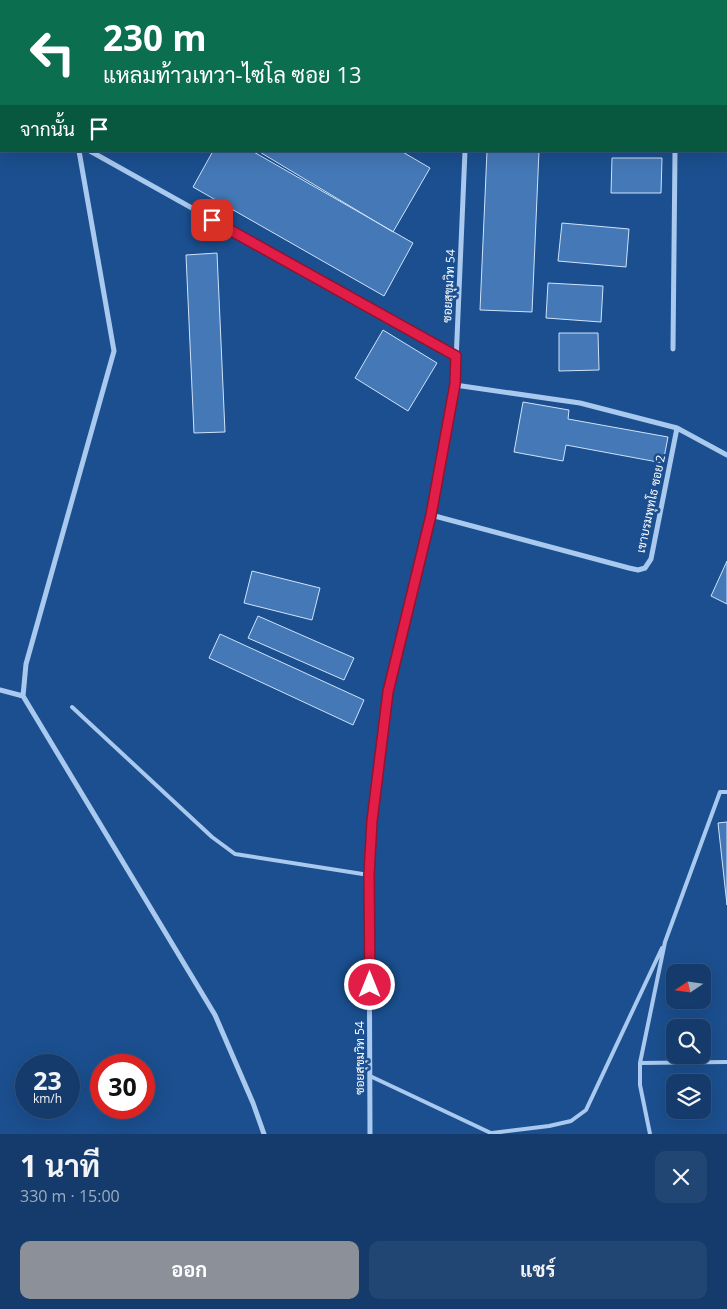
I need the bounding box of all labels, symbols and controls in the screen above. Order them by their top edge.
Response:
text: 230 m [103,14,207,61]
icon: left [20,20,85,85]
text: แหลมท้าวเทวา-ไซโล ซอย 13 [103,59,362,89]
icon: arrive [85,115,113,143]
text: จากนั้น [20,116,75,142]
pin [191,199,233,241]
icon: arrive [198,206,226,234]
street label: ซอยสุขุมวิท 54 [438,249,460,323]
street label: เขาบรมพุทโธ ซอย 2 [632,453,670,555]
position arrow [343,958,395,1010]
north arrow [666,964,711,1009]
map controls [666,964,711,1119]
button: search [666,1019,711,1064]
street label: ซอยสุขุมวิท 54 [351,1021,369,1095]
speed limit sign: 30 [90,1054,155,1119]
text: 23 [33,1063,62,1097]
button: layers [666,1074,711,1119]
text: km/h [33,1090,62,1107]
text: 1 นาที [20,1145,100,1186]
button: close [655,1151,707,1203]
text: 330 m · 15:00 [20,1185,120,1207]
button: ออก [20,1241,359,1299]
button: แชร์ [369,1241,707,1299]

